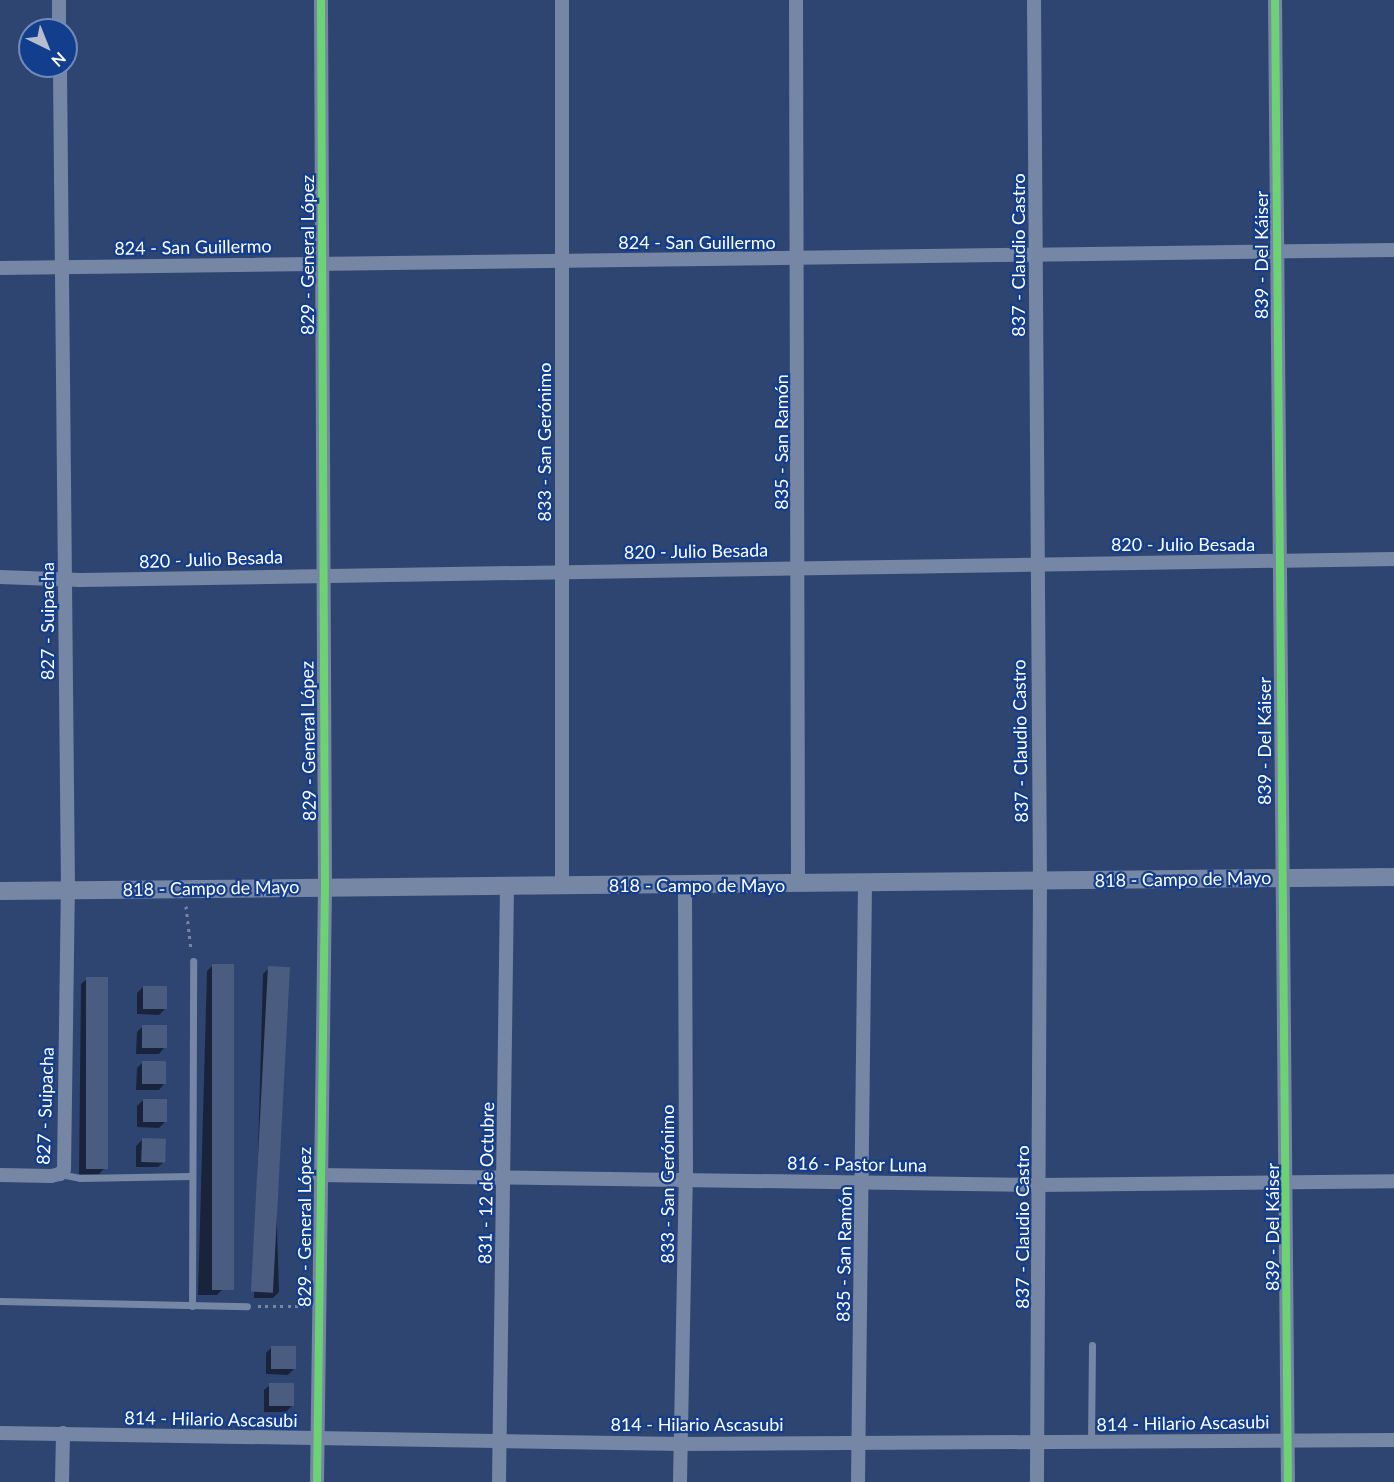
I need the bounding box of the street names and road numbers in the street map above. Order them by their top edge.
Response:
street label: 837 - Claudio Castro [1007,173,1029,337]
street label: 829 - General López [296,175,318,335]
street label: 839 - Del Káiser [1250,191,1272,319]
street label: 824 - San Guillermo [618,231,776,253]
street label: 824 - San Guillermo [114,235,272,259]
street label: 833 - San Gerónimo [533,363,555,521]
street label: 835 - San Ramón [770,374,792,510]
street label: 820 - Julio Besada [1111,533,1255,555]
street label: 820 - Julio Besada [623,539,769,563]
street label: 820 - Julio Besada [138,546,284,572]
street label: 827 - Suipacha [36,562,58,680]
street label: 837 - Claudio Castro [1008,659,1032,823]
street label: 829 - General López [296,661,320,821]
street label: 839 - Del Káiser [1253,677,1275,805]
street label: 818 - Campo de Mayo [1095,867,1271,891]
street label: 818 - Campo de Mayo [609,874,785,896]
street label: 818 - Campo de Mayo [123,876,299,900]
street label: 827 - Suipacha [32,1047,58,1165]
street label: 831 - 12 de Octubre [474,1102,498,1264]
street label: 833 - San Gerónimo [656,1105,678,1263]
street label: 837 - Claudio Castro [1011,1145,1033,1309]
street label: 829 - General López [293,1147,315,1307]
street label: 816 - Pastor Luna [787,1152,927,1176]
street label: 839 - Del Káiser [1261,1163,1283,1291]
street label: 835 - San Ramón [832,1186,856,1322]
street label: 814 - Hilario Ascasubi [124,1407,298,1431]
street label: 814 - Hilario Ascasubi [1096,1411,1270,1435]
street label: 814 - Hilario Ascasubi [610,1413,784,1435]

